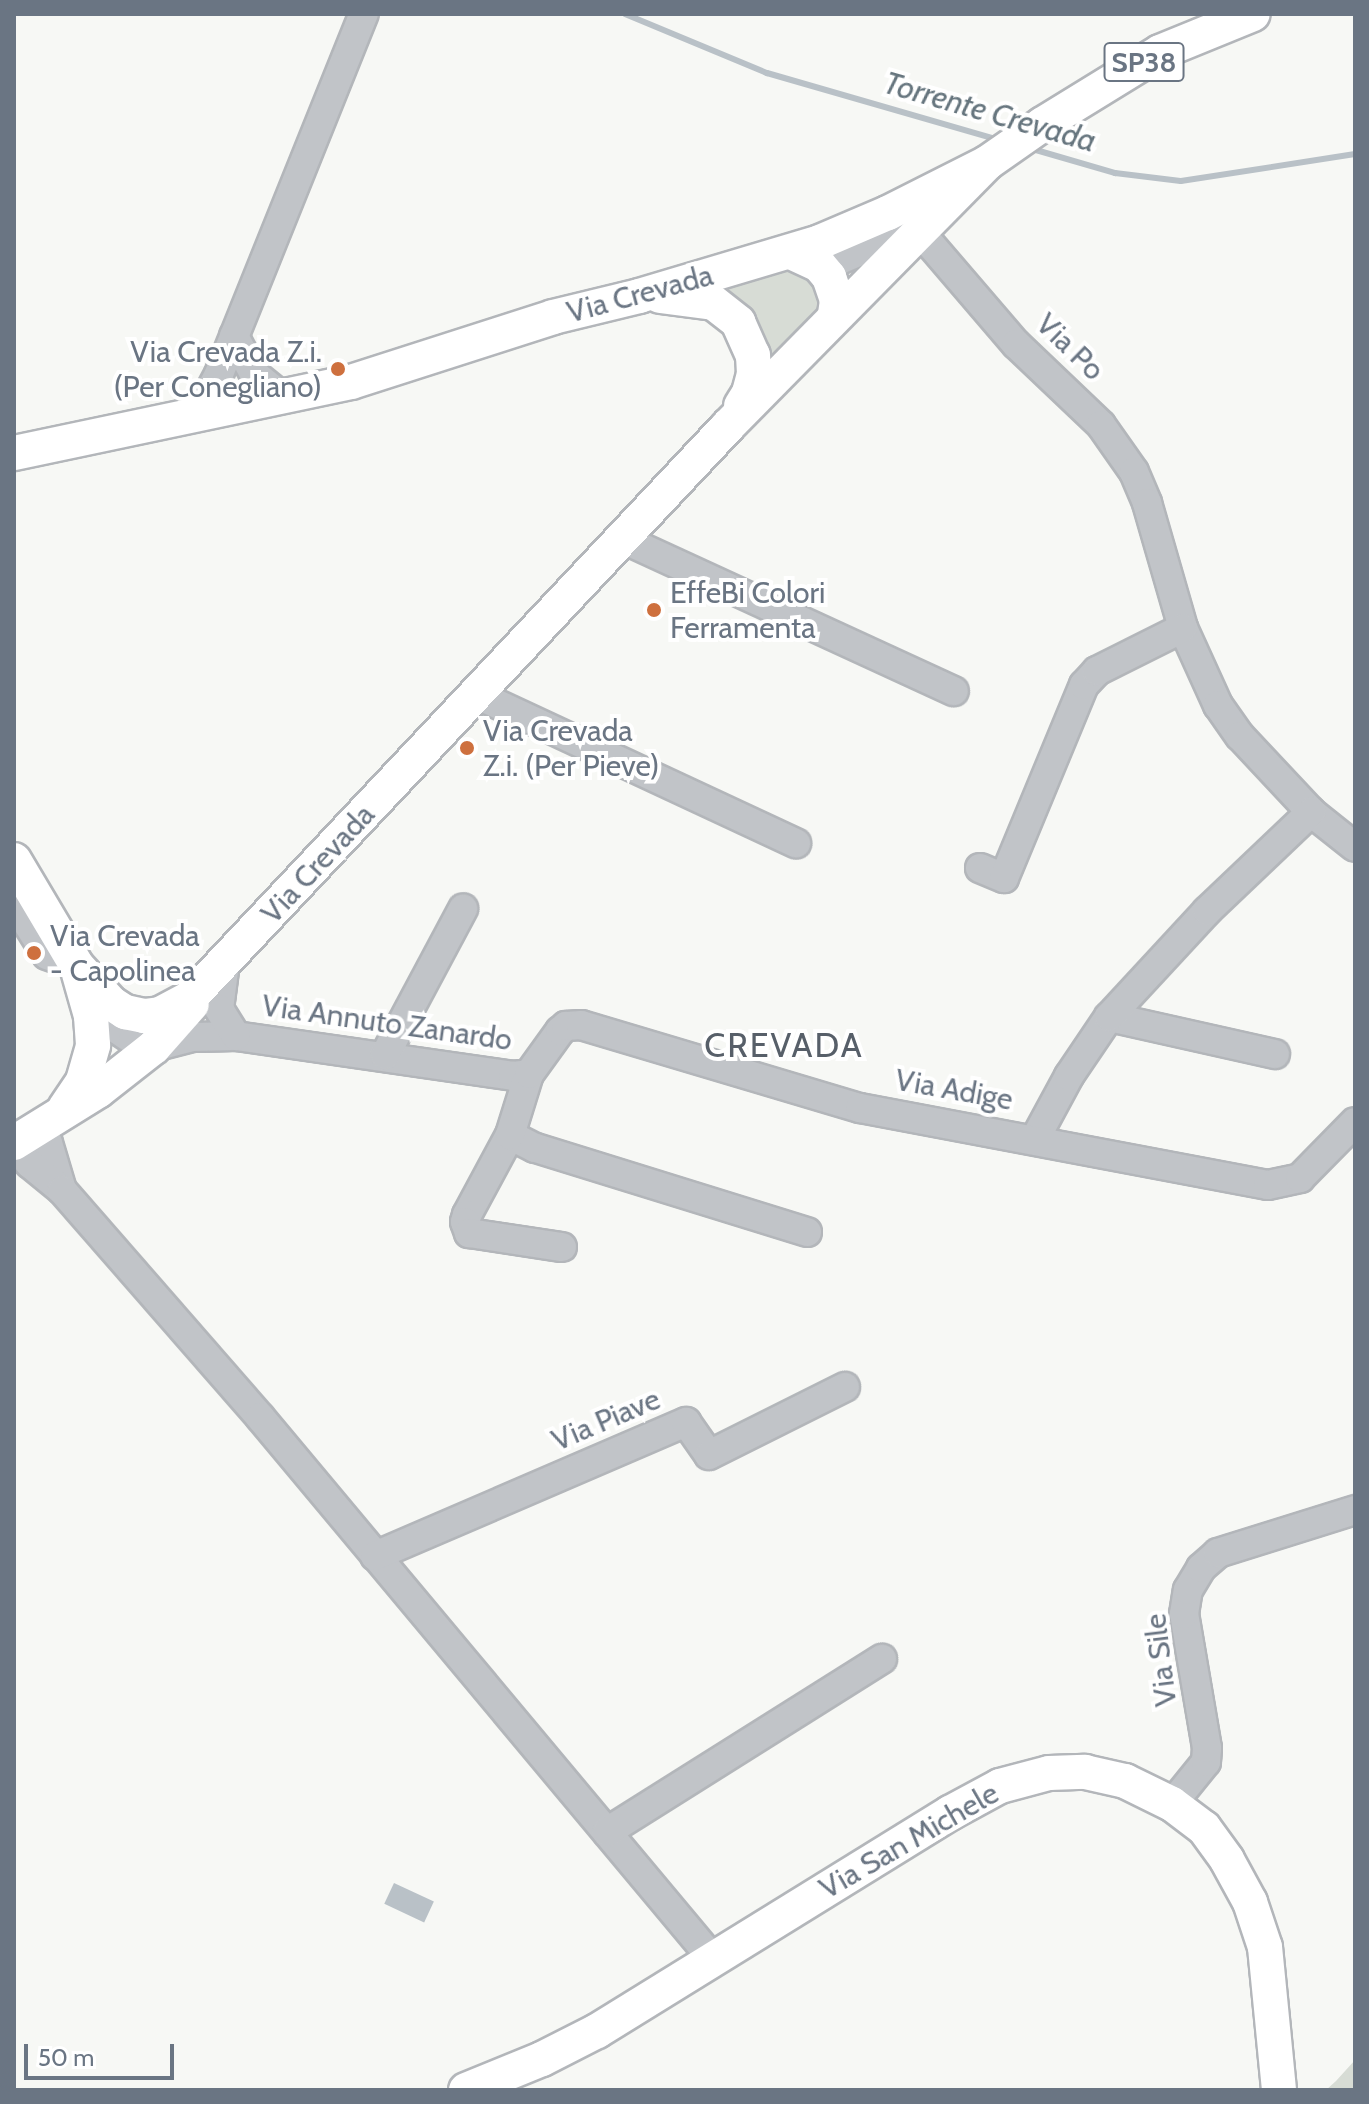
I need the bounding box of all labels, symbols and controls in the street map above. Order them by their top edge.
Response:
road number: SP38 [1102,38,1186,86]
water label: Torrente Crevada [879,63,1101,161]
street label: Via Crevada [563,257,717,331]
street label: Via Po [1029,306,1111,388]
place label: Via Crevada Z.i. (Per Conegliano) [113,334,322,404]
marker: Via Crevada Z.i. (Per Conegliano) [329,360,347,378]
place label: EffeBi Colori Ferramenta [670,575,825,646]
marker: EffeBi Colori Ferramenta [645,601,663,619]
place label: Via Crevada Z.i. (Per Pieve) [483,713,659,784]
marker: Via Crevada Z.i. (Per Pieve) [458,739,476,757]
street label: Via Crevada [254,797,382,931]
place label: Via Crevada - Capolinea [50,918,200,988]
marker: Via Crevada - Capolinea [25,944,43,962]
street label: Via Annuto Zanardo [260,988,514,1058]
district label: CREVADA [704,1026,864,1066]
street label: Via Adige [892,1062,1016,1118]
street label: Via Piave [546,1381,666,1459]
street label: Via Sile [1137,1612,1185,1708]
street label: Via San Michele [813,1775,1005,1907]
scale bar [28,2028,178,2078]
text: 50 m [38,2043,94,2072]

